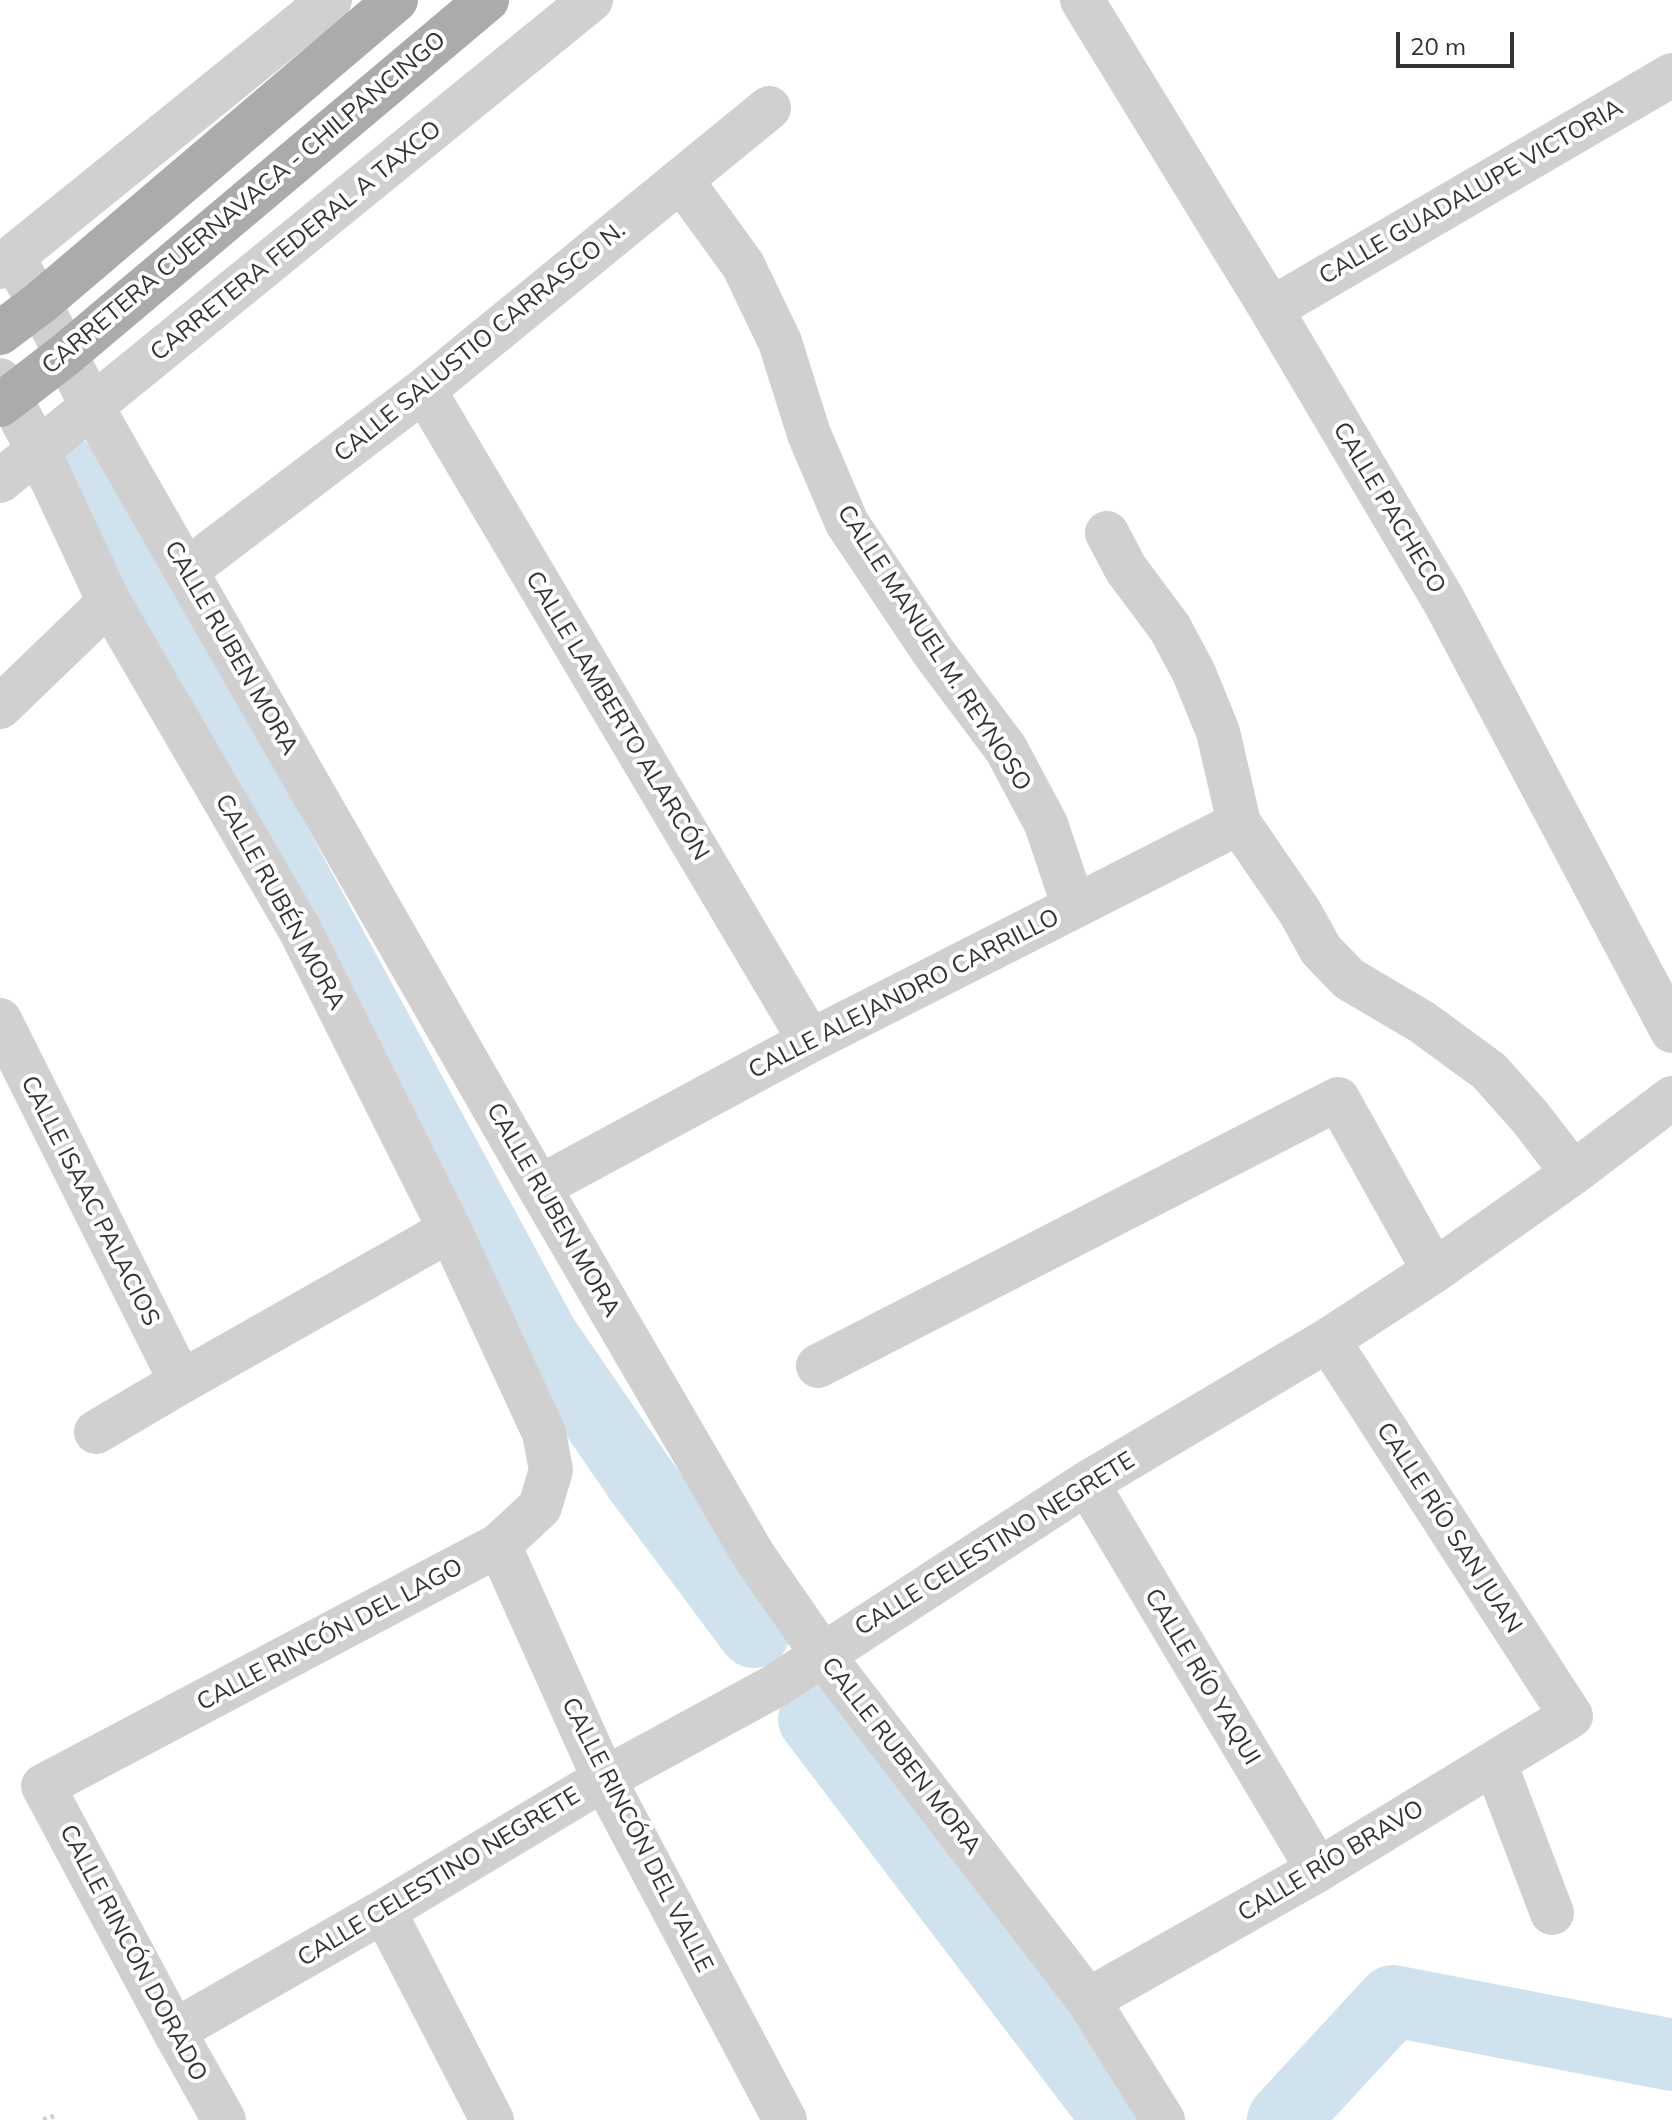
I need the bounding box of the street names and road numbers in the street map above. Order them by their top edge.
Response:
street label: CARRETERA CUERNAVACA - CHILPANCINGO [36,26,452,380]
street label: CALLE GUADALUPE VICTORIA [1314,93,1628,291]
street label: CARRETERA FEDERAL A TAXCO [145,115,447,367]
street label: CALLE SALUSTIO CARRASCO N. [329,216,631,468]
street label: CALLE PACHECO [1327,417,1451,599]
street label: CALLE MANUEL M. REYNOSO [831,500,1037,796]
street label: CALLE RUBEN MORA [158,536,304,760]
street label: CALLE LAMBERTO ALARCÓN [519,566,715,866]
street label: CALLE RUBÉN MORA [209,789,351,1015]
street label: CALLE ALEJANDRO CARRILLO [744,903,1064,1085]
street label: CALLE ISAAC PALACIOS [14,1071,166,1331]
street label: CALLE RUBEN MORA [480,1098,626,1322]
street label: CALLE RÍO SAN JUAN [1370,1417,1528,1639]
street label: CALLE CELESTINO NEGRETE [850,1446,1140,1642]
street label: CALLE RINCÓN DEL LAGO [192,1553,468,1717]
street label: CALLE RÍO YAQUI [1138,1584,1266,1770]
street label: CALLE RUBEN MORA [815,1652,987,1860]
street label: CALLE RINCÓN DEL VALLE [555,1693,719,1977]
street label: CALLE CELESTINO NEGRETE [293,1781,585,1973]
street label: CALLE RÍO BRAVO [1233,1794,1429,1928]
street label: CALLE RINCÓN DORADO [53,1820,213,2086]

